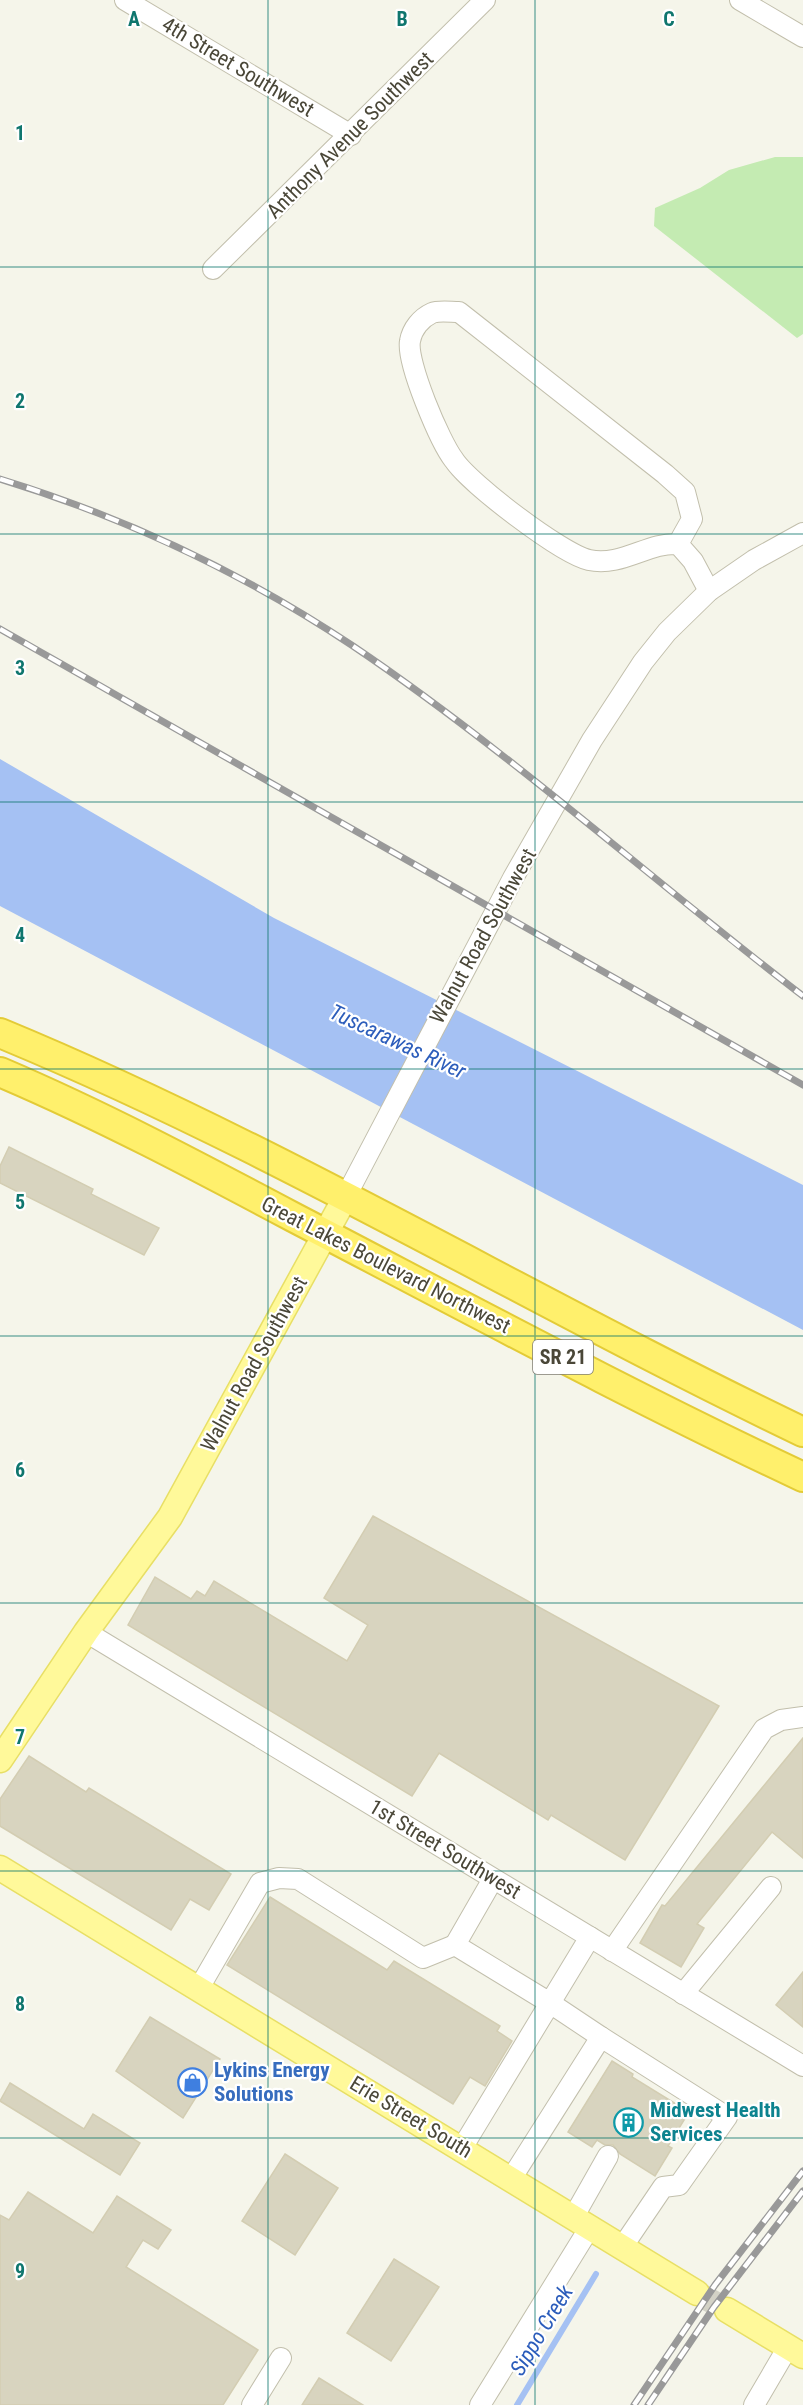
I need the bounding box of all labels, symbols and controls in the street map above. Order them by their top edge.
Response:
text: A [128,7,140,31]
text: B [396,7,408,31]
text: C [663,7,675,31]
street label: 4th Street Southwest [158,12,318,122]
street label: Anthony Avenue Southwest [262,47,438,223]
text: 1 [15,121,25,145]
text: 2 [15,389,25,413]
text: 3 [15,656,25,680]
street label: Walnut Road Southwest [425,844,541,1028]
text: 4 [15,923,25,947]
water label: Tuscarawas River [326,999,470,1084]
text: 5 [15,1190,25,1214]
street label: Great Lakes Boulevard Northwest [257,1192,515,1338]
street label: Walnut Road Southwest [196,1272,312,1456]
road number: SR 21 [533,1340,593,1374]
text: 6 [15,1458,25,1482]
text: 7 [15,1725,25,1749]
street label: 1st Street Southwest [365,1794,525,1904]
text: 8 [15,1992,25,2016]
place label: Lykins Energy Solutions [214,2058,330,2106]
shop icon: Lykins Energy Solutions [177,2066,209,2098]
street label: Erie Street South [346,2071,476,2163]
place label: Midwest Health Services [650,2098,781,2146]
building icon: Midwest Health Services [613,2106,645,2138]
text: 9 [15,2259,25,2283]
water label: Sippo Creek [505,2280,578,2380]

